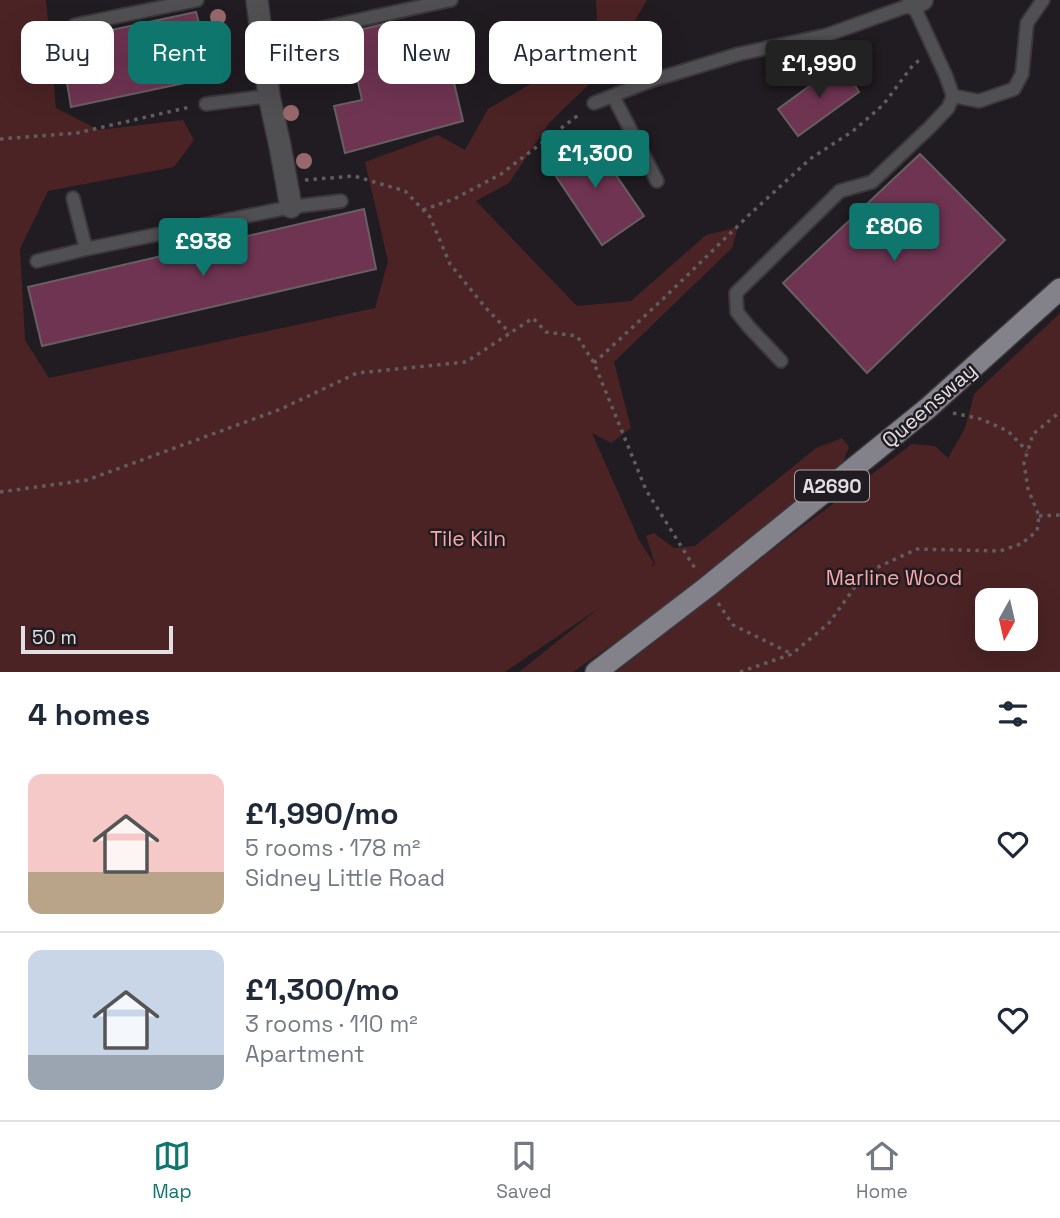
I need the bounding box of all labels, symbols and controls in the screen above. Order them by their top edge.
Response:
chip: Buy [21,21,114,84]
chip: Rent [128,21,231,84]
chip: Filters [245,21,364,84]
chip: New [378,21,475,84]
chip: Apartment [489,21,662,84]
pin: £1,990 [762,41,876,100]
text: £1,990 [781,48,857,78]
pin: £1,300 [538,130,652,190]
text: £1,300 [557,138,633,168]
pin: £806 [853,204,935,263]
text: £806 [865,211,923,241]
pin: £938 [162,218,244,278]
text: £938 [175,226,231,256]
street label: Queensway [876,356,982,454]
road number: A2690 [795,471,869,502]
park label: Tile Kiln [430,525,506,552]
park label: Marline Wood [826,564,962,591]
north arrow [975,588,1038,651]
map controls [975,588,1038,651]
scale bar [21,623,173,655]
text: 50 m [32,625,77,650]
text: 4 homes [28,695,150,734]
icon: filters [994,695,1032,733]
text: £1,990/mo [245,794,399,833]
icon: home [84,802,168,886]
icon: heart [994,825,1032,863]
text: 5 rooms · 178 m² [245,833,420,863]
text: Sidney Little Road [245,863,445,893]
text: £1,300/mo [245,970,399,1009]
icon: home [84,978,168,1062]
icon: heart [994,1001,1032,1039]
text: 3 rooms · 110 m² [245,1009,418,1039]
text: Apartment [245,1039,365,1069]
tab: Map [152,1137,192,1204]
tab: Saved [496,1137,552,1204]
tab: Home [856,1137,908,1204]

